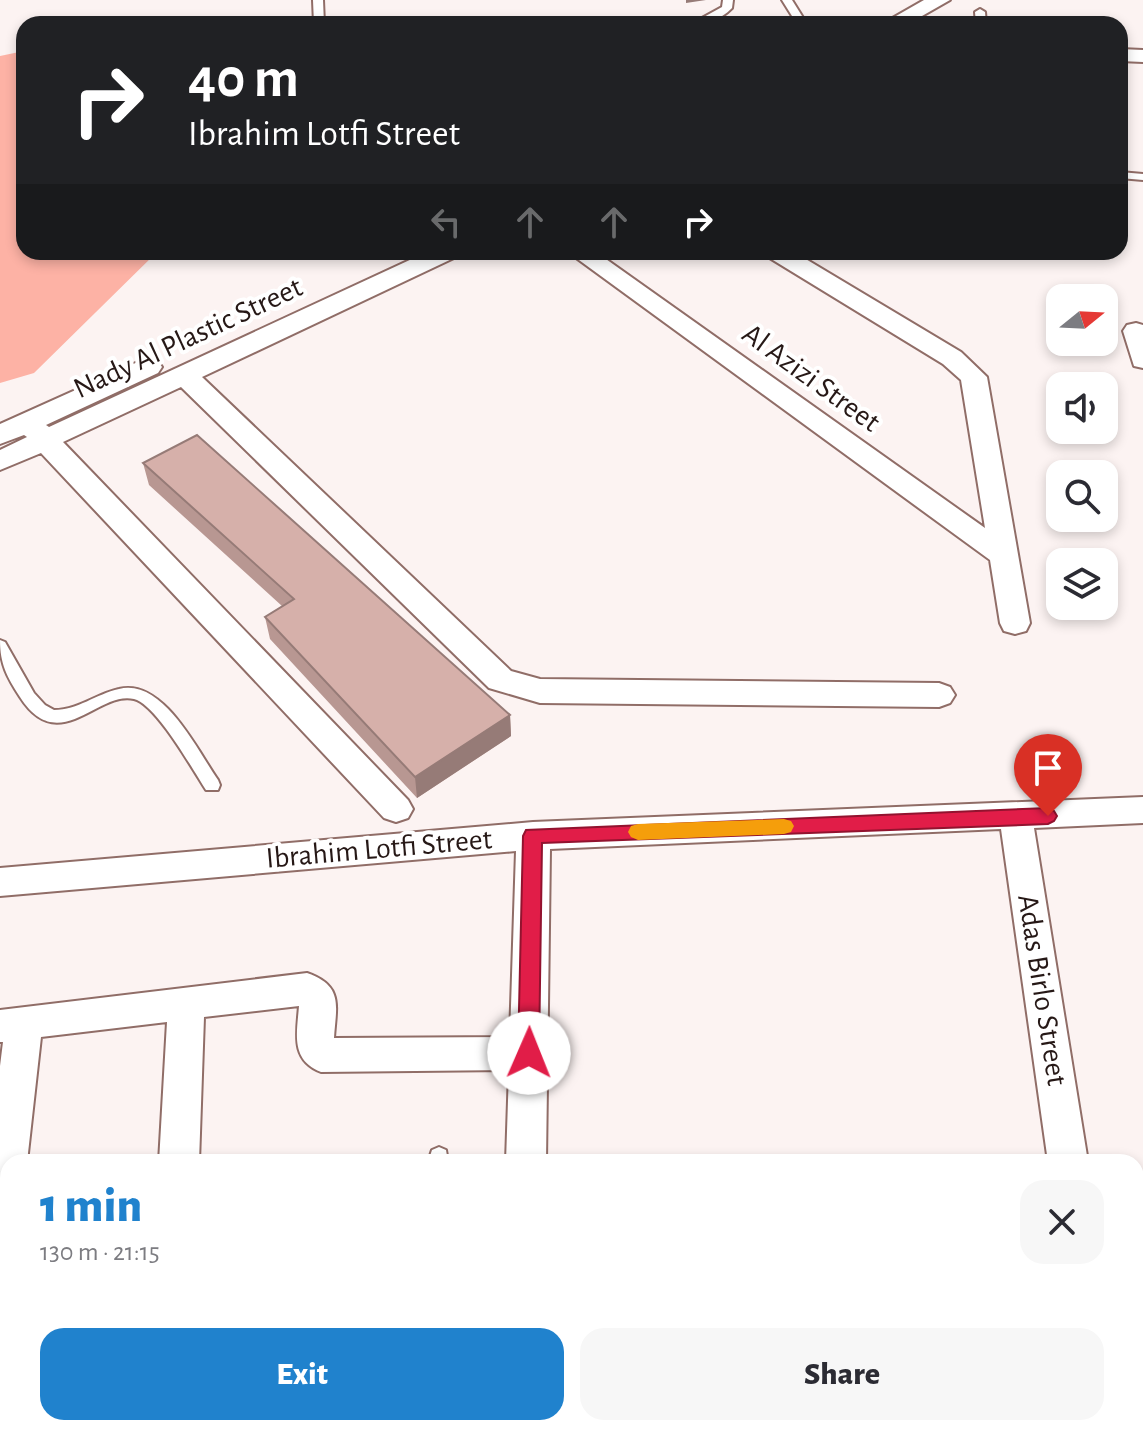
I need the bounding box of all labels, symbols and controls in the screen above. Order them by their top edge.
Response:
icon: right [56,48,160,152]
text: 40 m [188,51,299,107]
text: Ibrahim Lotfi Street [188,116,460,152]
icon: left [424,200,468,244]
icon: ahead [508,200,552,244]
icon: ahead [592,200,636,244]
icon: right [676,200,720,244]
street label: Nady Al Plastic Street [69,272,307,404]
north arrow [1046,284,1118,356]
map controls [1046,284,1118,620]
street label: Al Azizi Street [737,318,886,438]
button: sound [1046,372,1118,444]
button: search [1046,460,1118,532]
button: layers [1046,548,1118,620]
pin [1014,734,1082,816]
icon: arrive [1026,746,1070,790]
street label: Ibrahim Lotfi Street [265,824,494,874]
street label: Adas Birlo Street [1012,892,1072,1088]
position arrow [487,1011,571,1095]
button: close [1020,1180,1104,1264]
text: 1 min [40,1183,142,1231]
text: 130 m · 21:15 [40,1239,160,1265]
button: Exit [40,1328,564,1420]
button: Share [580,1328,1104,1420]

